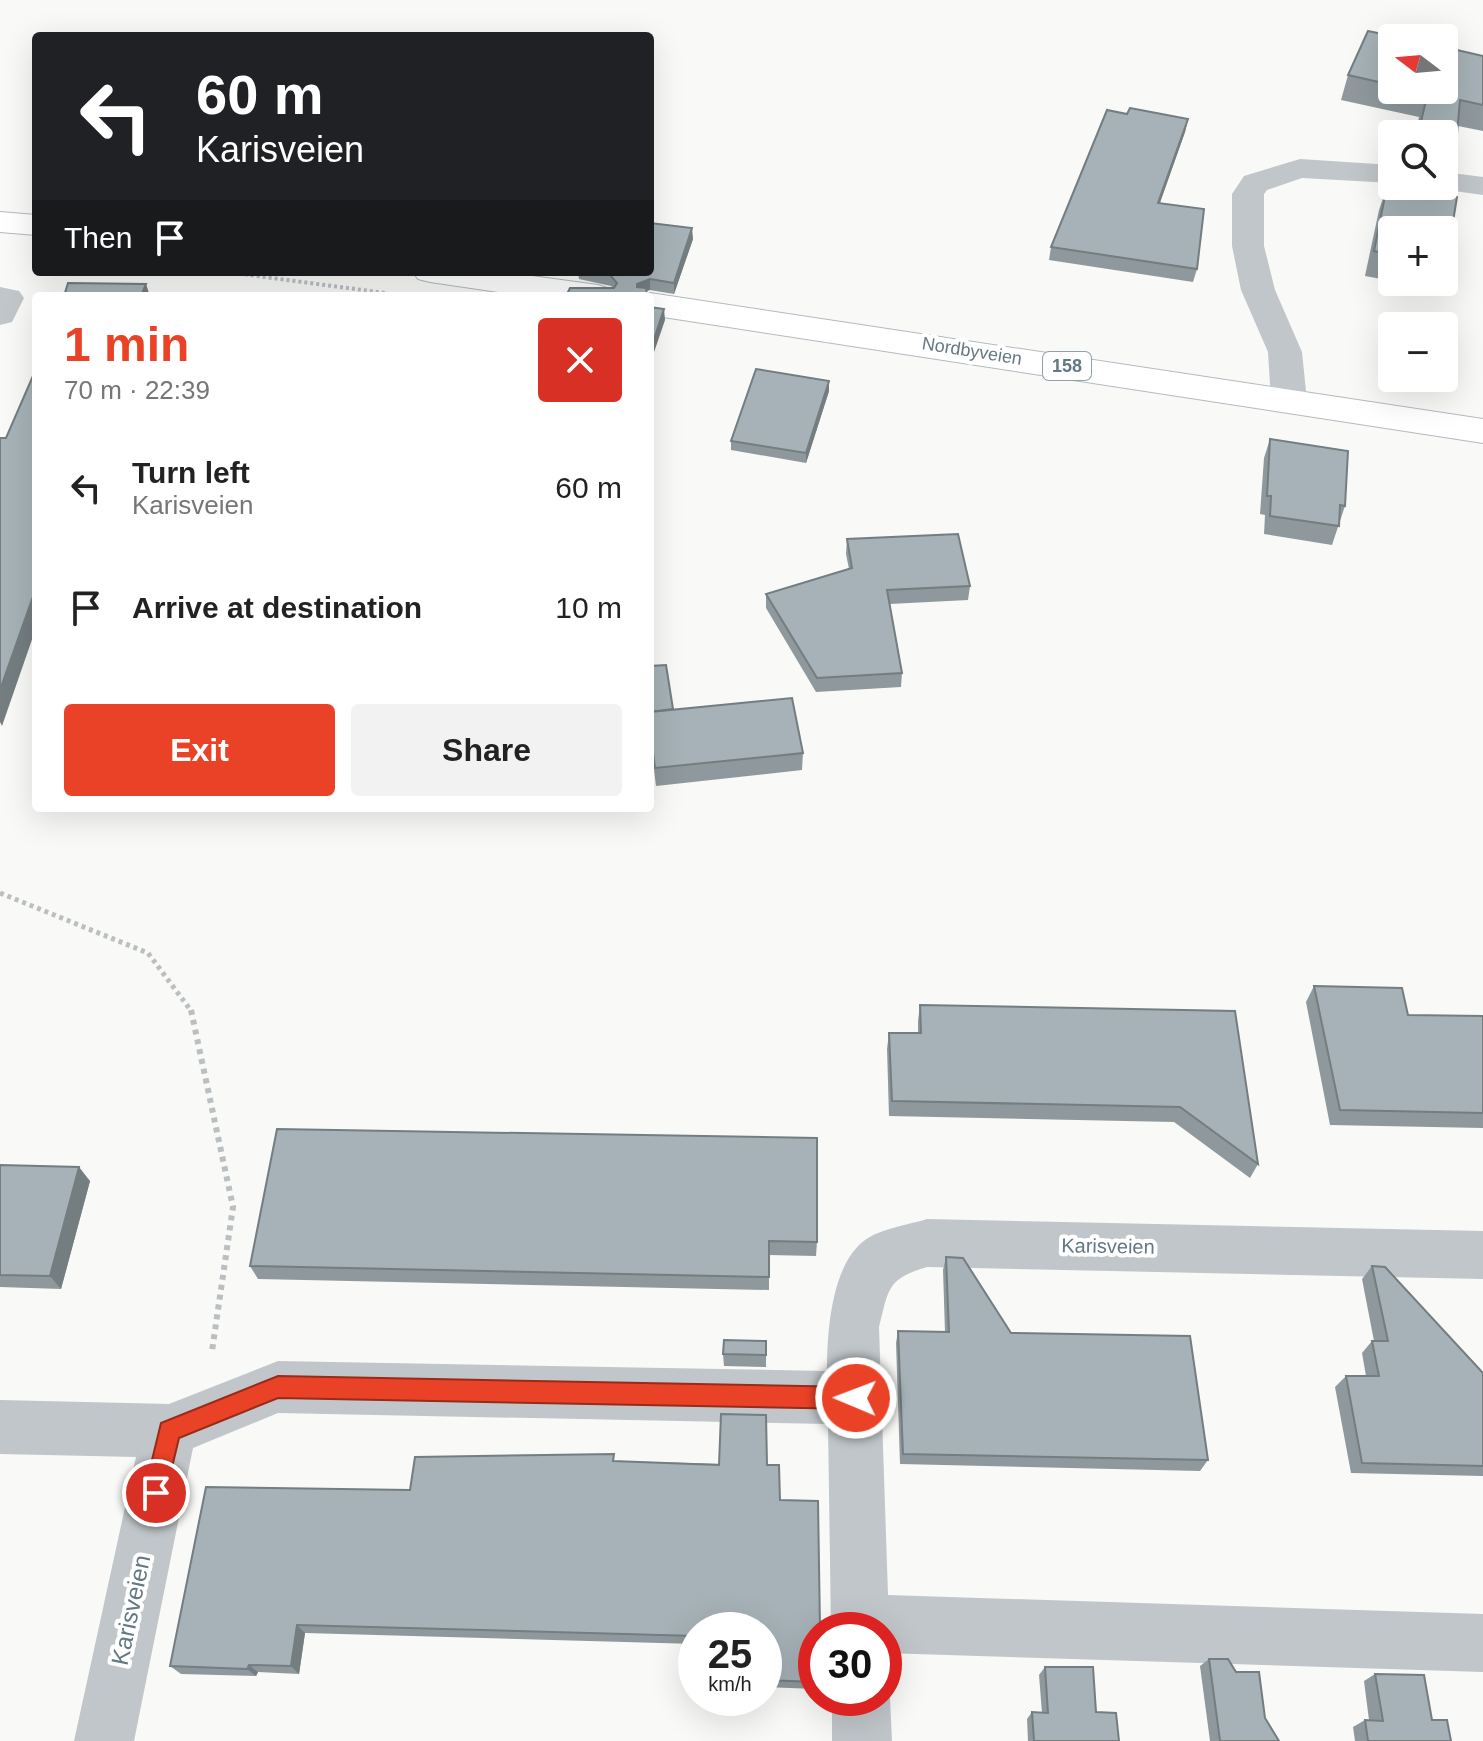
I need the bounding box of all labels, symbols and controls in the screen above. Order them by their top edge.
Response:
north arrow [1378,24,1458,104]
map controls [1378,24,1458,392]
text: 60 m [196,63,324,126]
icon: left [64,64,168,168]
button: search [1378,120,1458,200]
text: Karisveien [196,129,364,170]
icon: arrive [148,216,192,260]
button: + [1378,216,1458,296]
text: Then [64,221,132,254]
button: − [1378,312,1458,392]
text: 1 min [64,318,189,371]
button: close [538,318,622,402]
street label: Nordbyveien [921,333,1023,369]
road number: 158 [1043,352,1091,380]
text: 70 m · 22:39 [64,375,210,405]
text: Turn left [132,456,250,489]
icon: left [64,466,108,510]
text: 60 m [555,471,622,504]
text: Karisveien [132,490,253,520]
icon: arrive [64,586,108,630]
text: Arrive at destination [132,591,422,624]
text: 10 m [555,591,622,624]
button: Exit [64,704,335,796]
button: Share [351,704,622,796]
street label: Karisveien [1061,1234,1155,1258]
position arrow [814,1356,898,1440]
pin [122,1459,190,1527]
icon: arrive [134,1471,178,1515]
street label: Karisveien [106,1552,155,1668]
speed limit sign: 30 [798,1612,902,1716]
text: 25 [708,1632,752,1676]
text: km/h [708,1673,752,1695]

